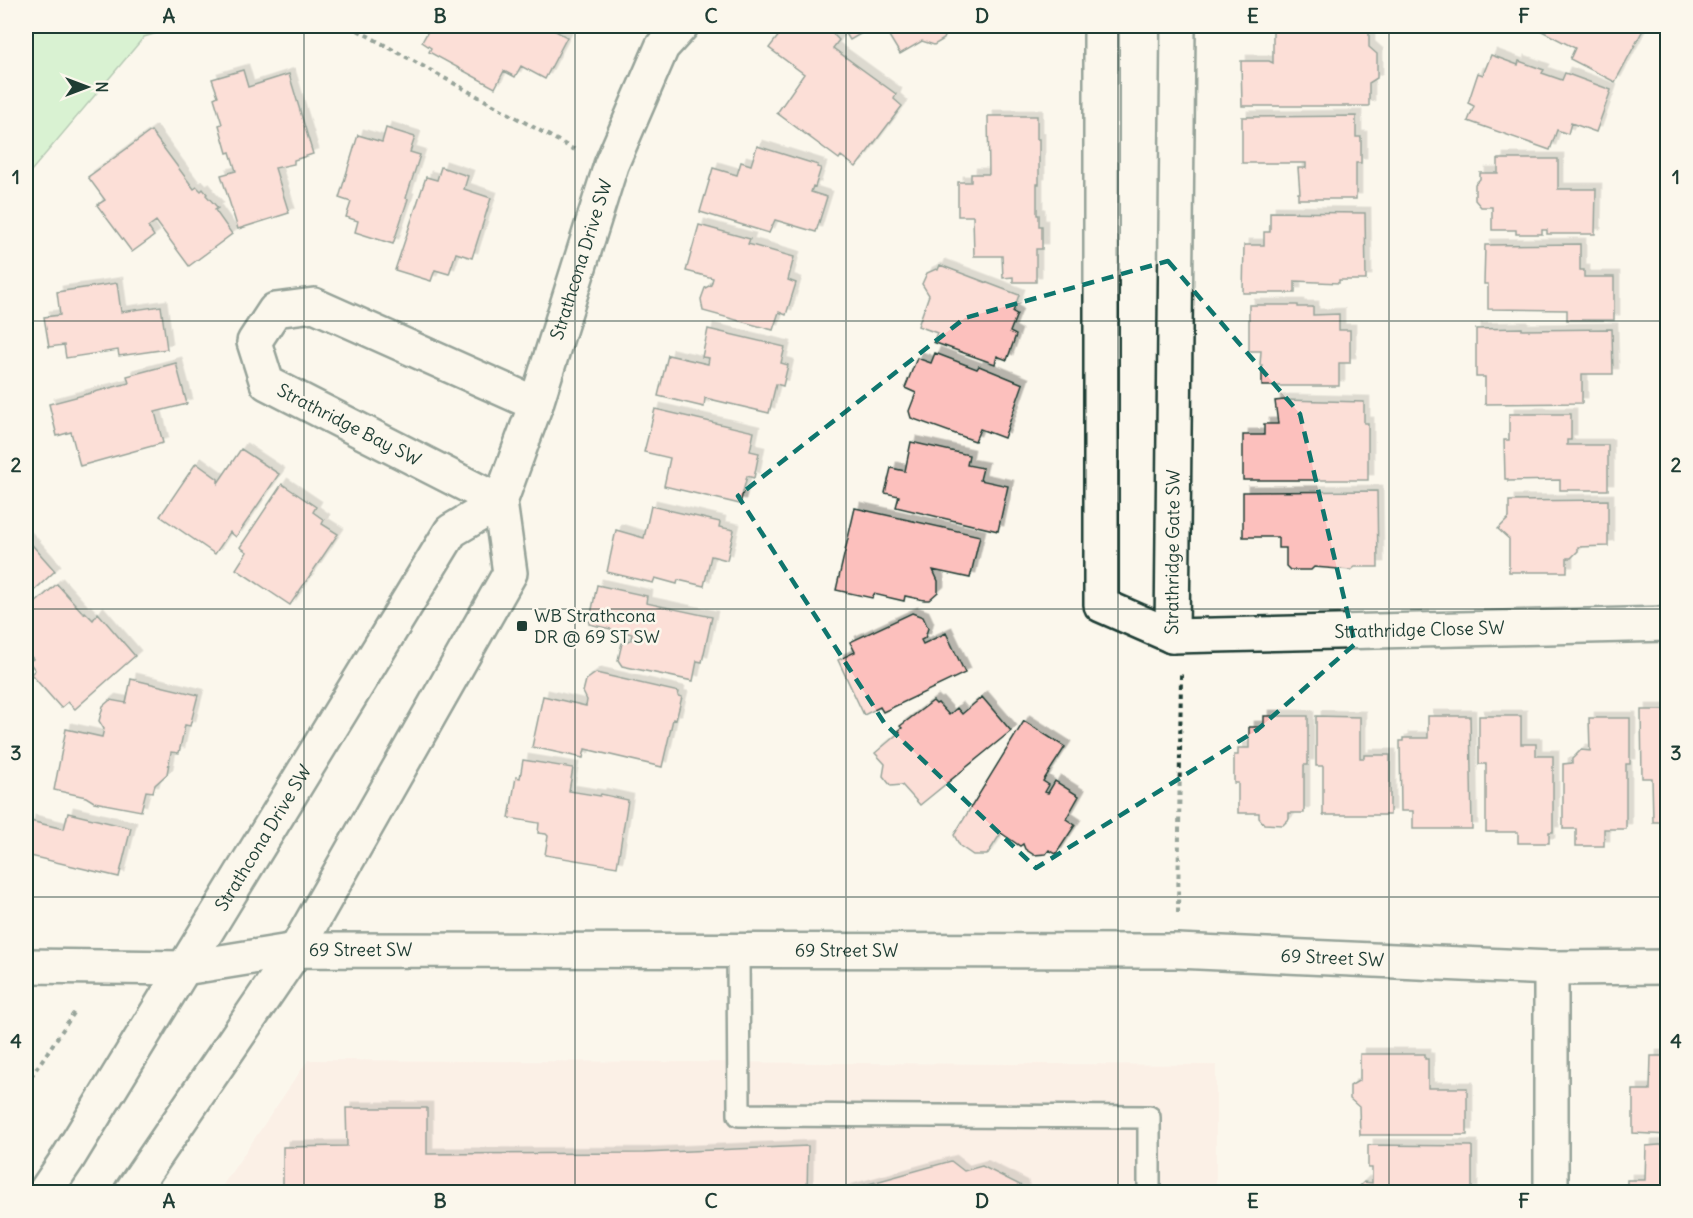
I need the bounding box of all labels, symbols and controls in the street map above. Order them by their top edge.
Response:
text: A [163,3,176,28]
text: B [433,3,447,28]
text: C [704,3,718,28]
text: D [975,3,989,28]
text: E [1247,3,1259,28]
text: F [1518,3,1530,28]
north arrow [57,57,117,117]
text: N [92,81,112,93]
text: 1 [12,164,20,189]
text: 1 [1672,164,1680,189]
street label: Strathcona Drive SW [545,176,617,342]
street label: Strathridge Bay SW [273,378,425,471]
text: 2 [11,452,22,477]
text: 2 [1671,452,1682,477]
street label: Strathridge Gate SW [1160,469,1185,635]
place label: WB Strathcona DR @ 69 ST SW [534,604,660,648]
street label: Strathridge Close SW [1334,616,1505,643]
marker: WB Strathcona DR @ 69 ST SW [515,619,529,633]
text: 3 [10,740,22,765]
text: 3 [1670,740,1682,765]
street label: Strathcona Drive SW [210,760,316,915]
street label: 69 Street SW [309,938,412,961]
street label: 69 Street SW [795,939,898,962]
street label: 69 Street SW [1280,944,1385,971]
text: 4 [10,1028,22,1053]
text: 4 [1670,1028,1682,1053]
text: A [163,1188,176,1213]
text: B [433,1188,447,1213]
text: C [704,1188,718,1213]
text: D [975,1188,989,1213]
text: E [1247,1188,1259,1213]
text: F [1518,1188,1530,1213]

